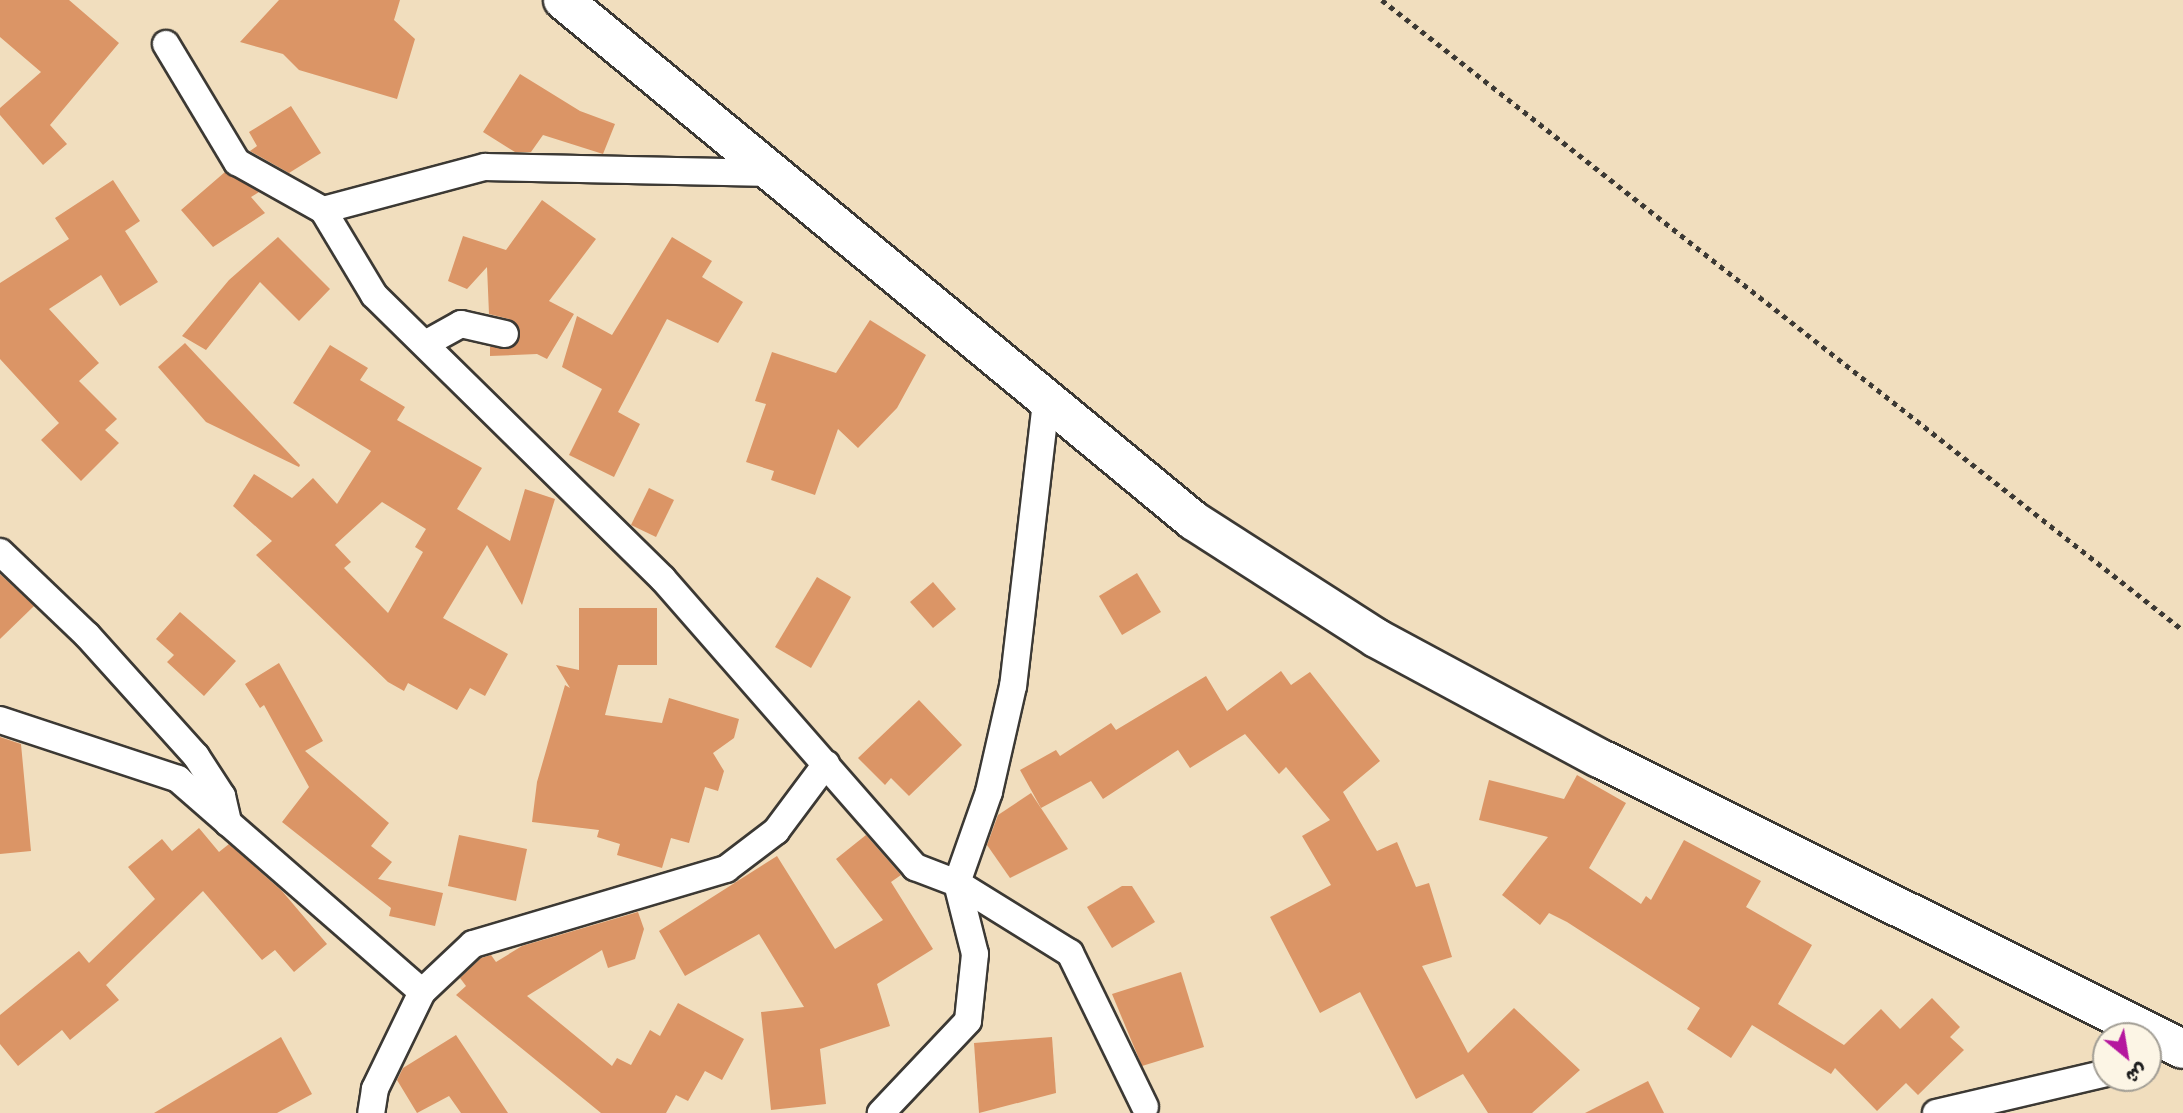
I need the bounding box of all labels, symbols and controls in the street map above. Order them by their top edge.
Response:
north arrow [2092,1022,2162,1092]
text: ش [2121,1058,2152,1090]

